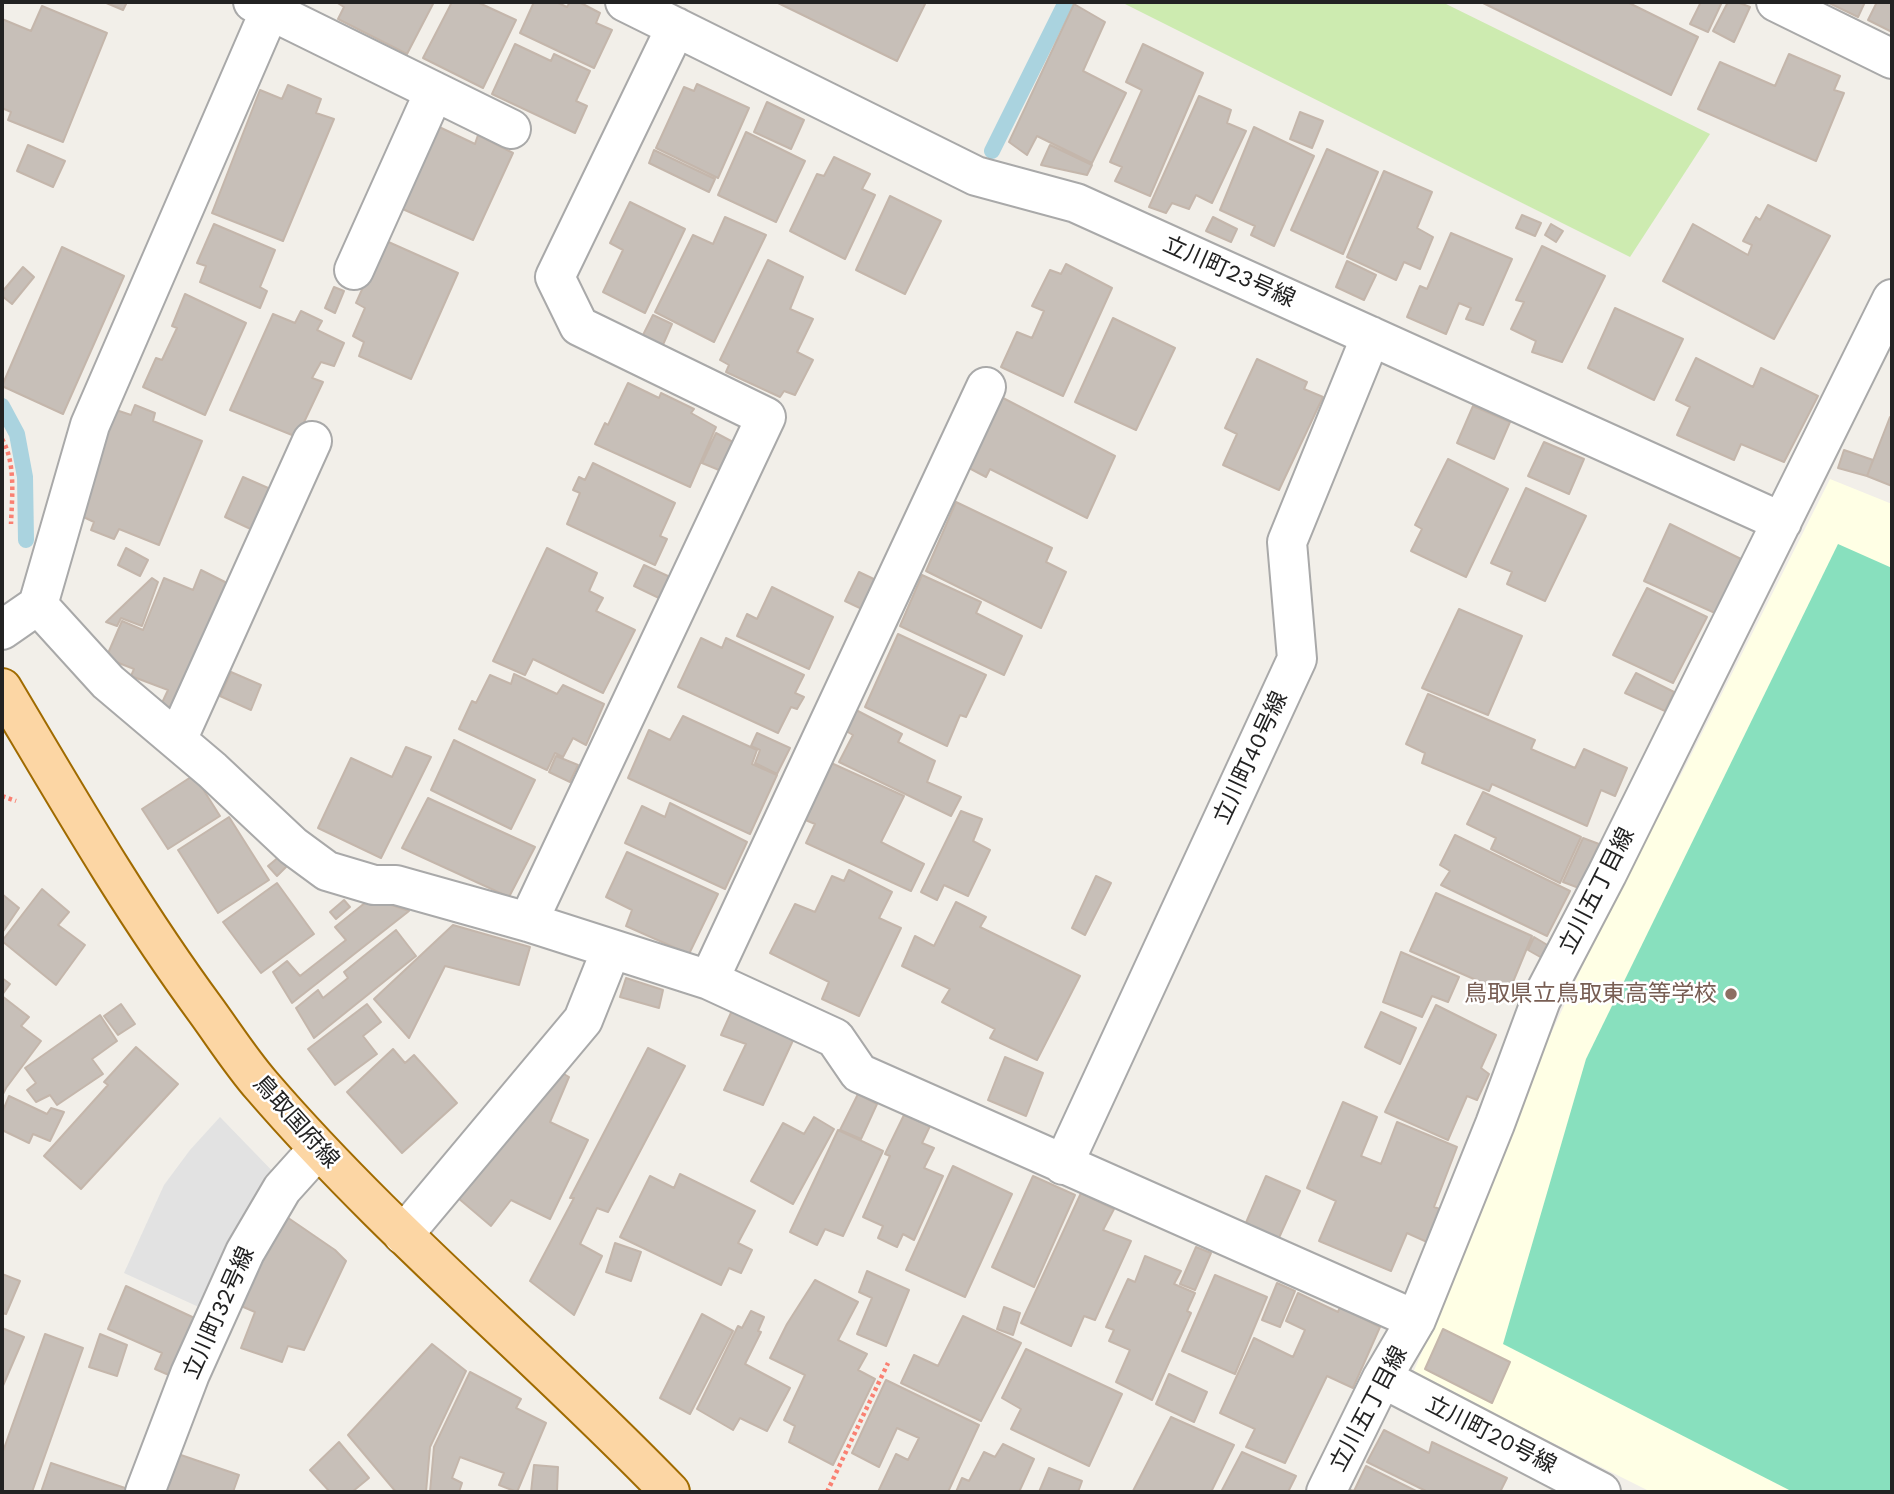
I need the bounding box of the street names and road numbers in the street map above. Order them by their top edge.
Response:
street label: 立川町23号線 [1159,231,1299,313]
street label: 立川町40号線 [1208,687,1294,829]
street label: 立川五丁目線 [1553,823,1641,959]
street label: 鳥取国府線 [247,1070,345,1174]
street label: 立川町32号線 [178,1243,260,1383]
street label: 立川五丁目線 [1324,1342,1414,1476]
street label: 立川町20号線 [1421,1390,1561,1480]

